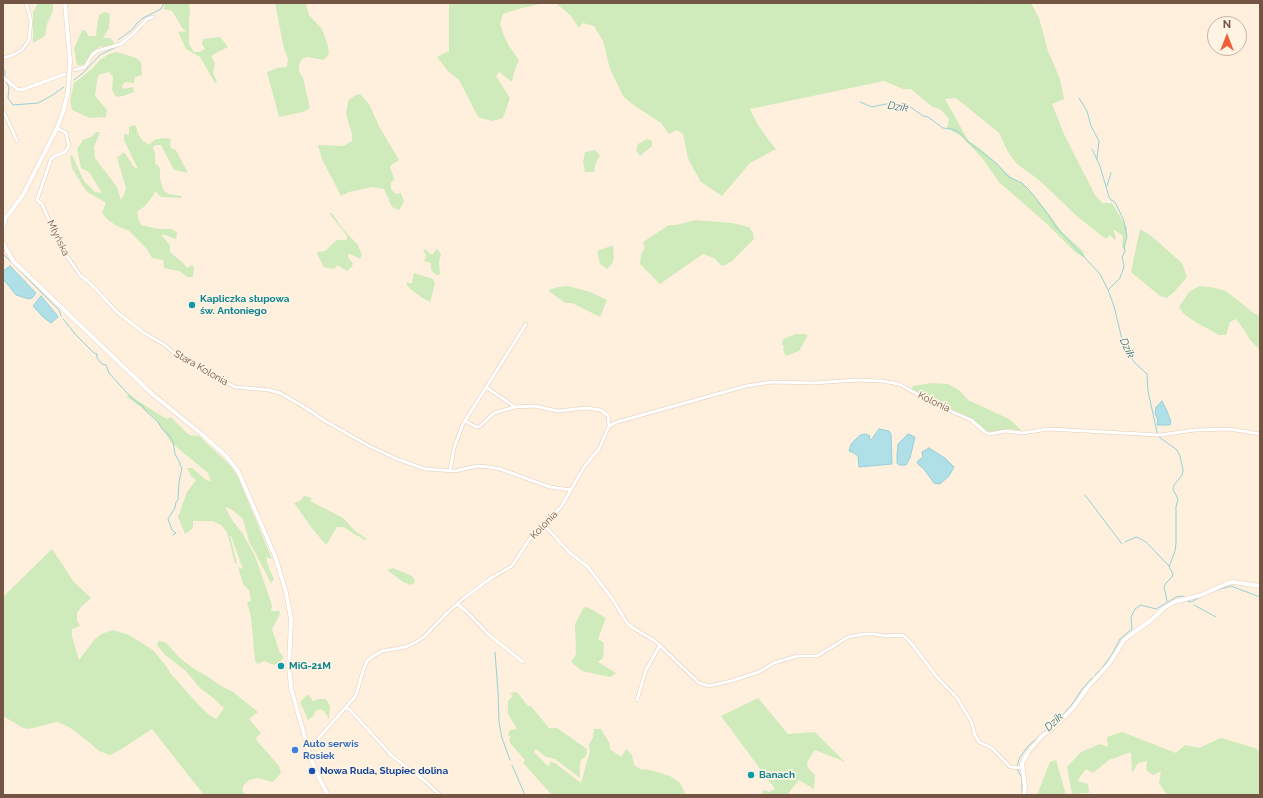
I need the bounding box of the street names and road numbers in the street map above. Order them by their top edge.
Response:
street label: Młyńska [44,218,72,258]
street label: Stara Kolonia [172,348,230,388]
street label: Kolonia [916,389,952,415]
street label: Kolonia [528,509,560,541]

